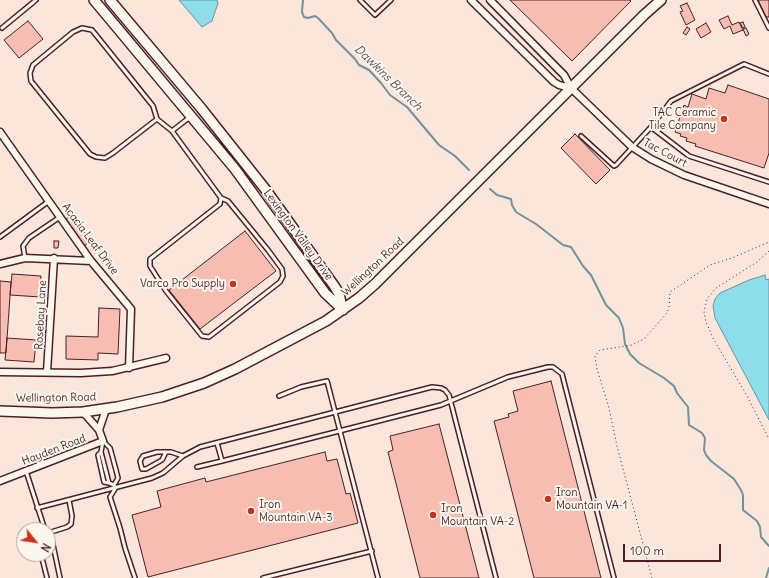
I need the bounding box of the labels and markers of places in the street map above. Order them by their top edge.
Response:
place label: TAC Ceramic Tile Company [649,106,716,132]
marker: TAC Ceramic Tile Company [719,114,729,124]
place label: Varco Pro Supply [140,277,225,291]
marker: Varco Pro Supply [228,279,238,289]
place label: Iron Mountain VA-1 [556,486,627,512]
marker: Iron Mountain VA-1 [543,494,553,504]
place label: Iron Mountain VA-3 [259,498,333,524]
place label: Iron Mountain VA-2 [441,502,514,528]
marker: Iron Mountain VA-3 [246,506,256,516]
marker: Iron Mountain VA-2 [428,510,438,520]

